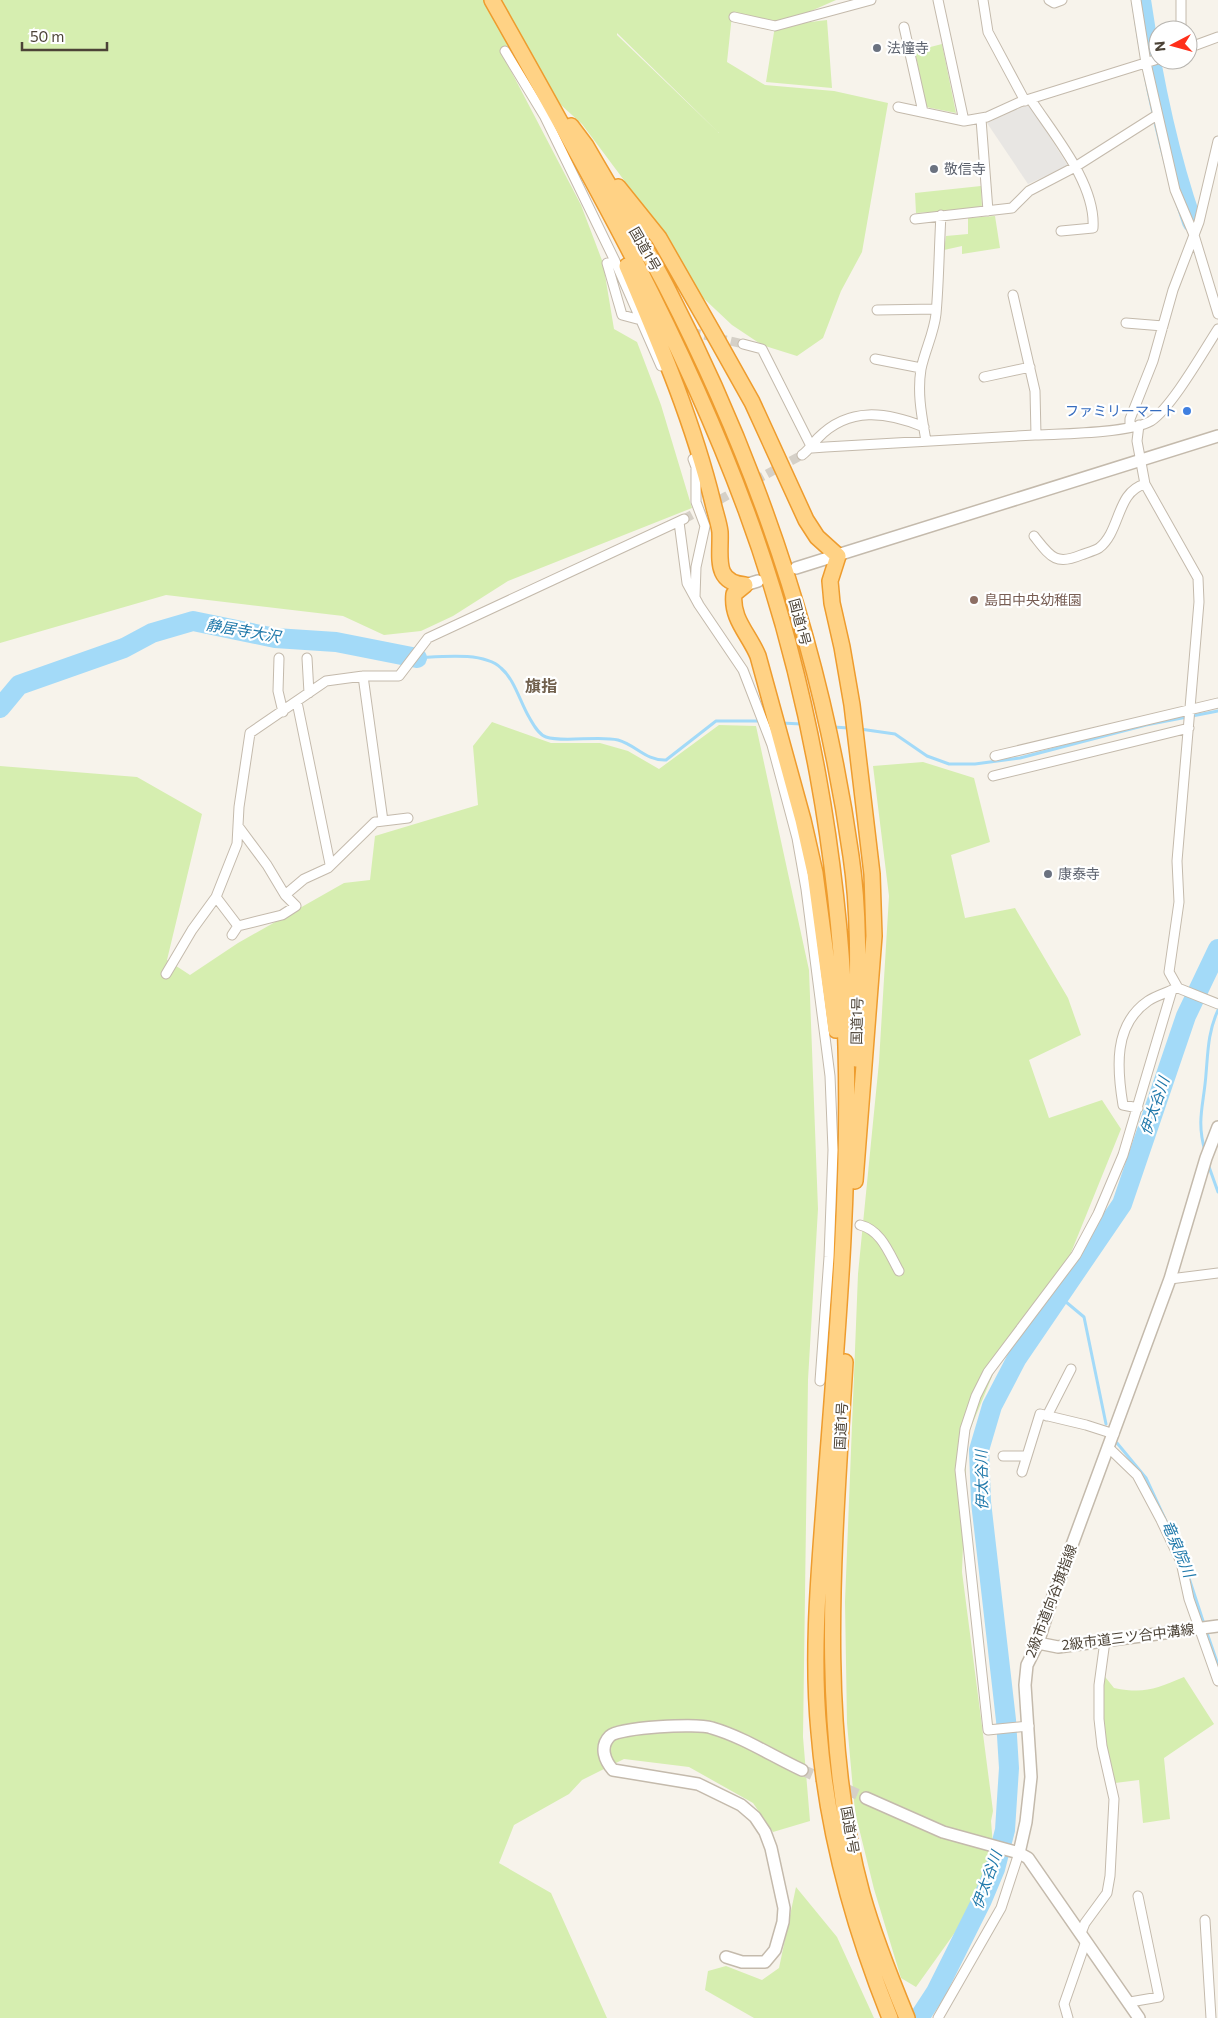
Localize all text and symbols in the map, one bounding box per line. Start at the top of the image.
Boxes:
scale bar [22,20,108,52]
north arrow [1148,20,1198,70]
text: 50 m [30,27,64,45]
place label: 法憧寺 [887,39,929,56]
text: N [1151,40,1169,53]
marker: 法憧寺 [871,42,883,54]
place label: 敬信寺 [944,160,986,177]
marker: 敬信寺 [928,163,940,175]
street label: 国道1号 [626,224,665,274]
place label: ファミリーマート [1065,402,1177,419]
marker: ファミリーマート [1181,405,1193,417]
place label: 島田中央幼稚園 [984,591,1082,608]
marker: 島田中央幼稚園 [968,594,980,606]
street label: 国道1号 [786,596,815,647]
water label: 静居寺大沢 [205,615,284,646]
district label: 旗指 [525,676,557,695]
place label: 康泰寺 [1058,865,1100,882]
marker: 康泰寺 [1042,868,1054,880]
street label: 国道1号 [848,997,865,1045]
water label: 伊太谷川 [1136,1072,1173,1137]
street label: 国道1号 [831,1402,850,1450]
water label: 伊太谷川 [971,1448,991,1510]
water label: 竜泉院川 [1159,1517,1200,1582]
street label: 2級市道向谷旗指線 [1021,1542,1080,1660]
street label: 2級市道三ツ合中溝線 [1061,1620,1195,1653]
street label: 国道1号 [838,1805,863,1855]
water label: 伊太谷川 [967,1847,1005,1911]

